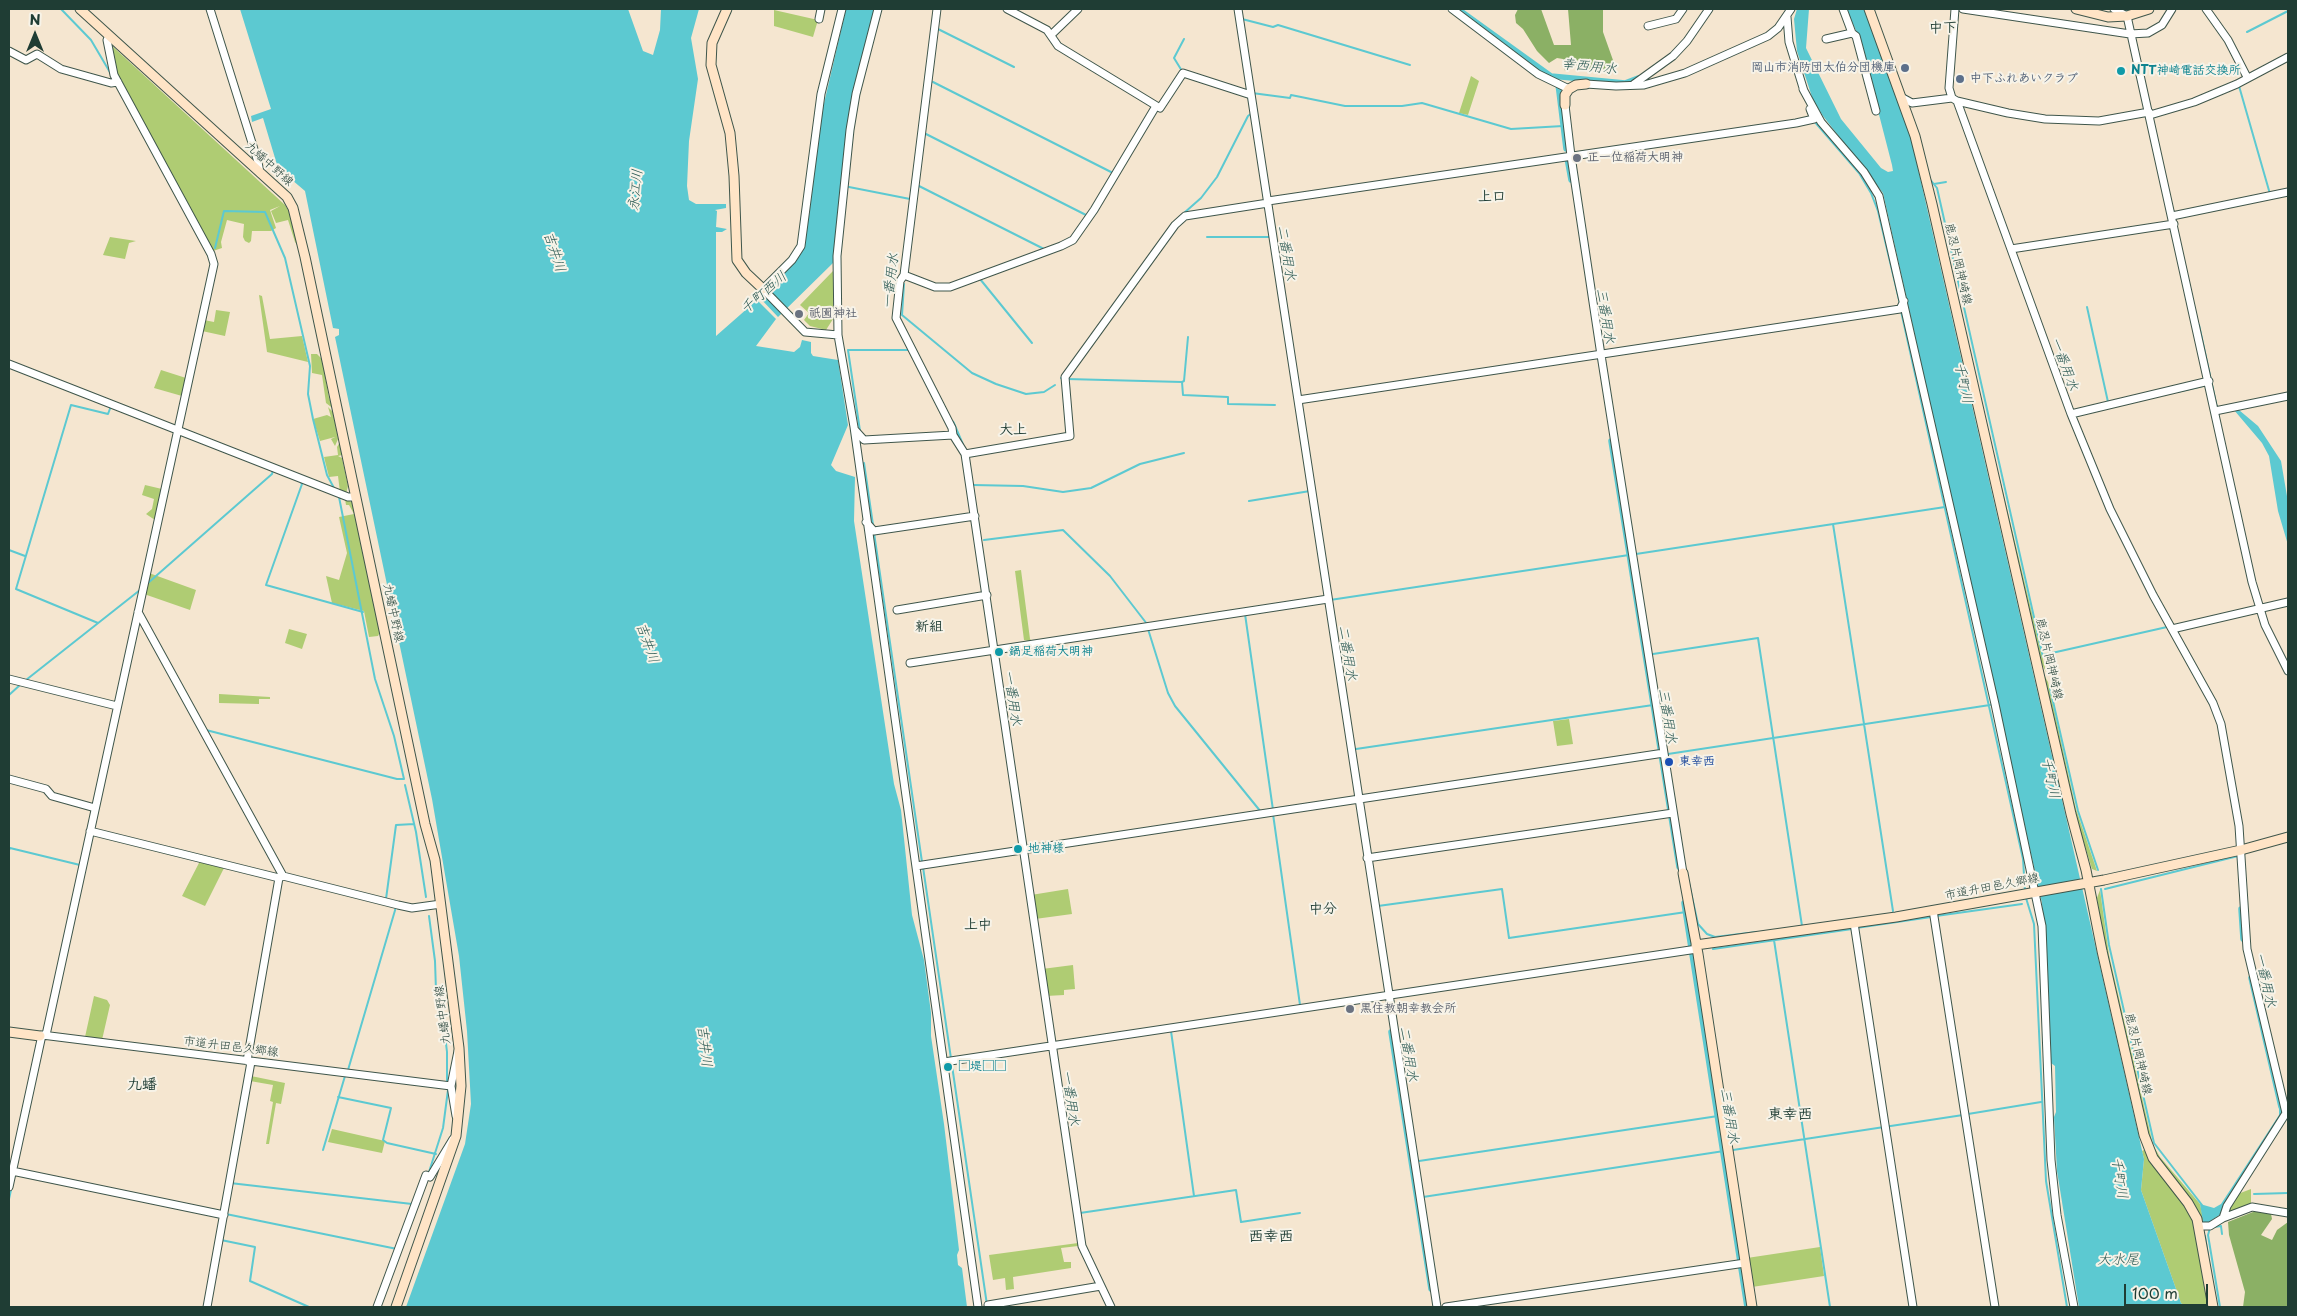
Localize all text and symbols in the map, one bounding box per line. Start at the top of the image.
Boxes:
text: N [29,9,41,30]
north arrow [10,10,60,60]
district label: 中下 [1929,20,1957,36]
water label: 幸西用水 [1560,56,1618,78]
place label: 岡山市消防団太伯分団機庫 [1751,61,1895,75]
marker: 岡山市消防団太伯分団機庫 [1899,62,1911,74]
place label: NTT神崎電話交換所 [2131,64,2241,78]
marker: NTT神崎電話交換所 [2115,65,2127,77]
place label: 中下ふれあいクラブ [1970,72,2078,86]
marker: 中下ふれあいクラブ [1954,73,1966,85]
street label: 九蟠中野線 [242,139,296,189]
place label: 正一位稲荷大明神 [1587,151,1683,165]
marker: 正一位稲荷大明神 [1571,152,1583,164]
water label: 永江川 [625,168,647,212]
district label: 上口 [1478,189,1506,205]
street label: 鹿忍片岡神崎線 [1942,221,1974,307]
water label: 二番用水 [1273,224,1299,282]
water label: 吉井川 [540,229,568,275]
water label: 一番用水 [879,252,903,310]
water label: 千町西川 [737,268,791,318]
water label: 三番用水 [1592,287,1618,345]
place label: 祇園神社 [809,307,857,321]
marker: 祇園神社 [793,308,805,320]
water label: 一番用水 [2047,335,2081,393]
water label: 千町川 [1950,361,1976,405]
district label: 大上 [999,422,1027,438]
street label: 九蟠中野線 [380,582,406,644]
street label: 鹿忍片岡神崎線 [2033,616,2065,702]
district label: 新組 [915,619,943,635]
water label: 吉井川 [632,620,662,666]
water label: 二番用水 [1334,624,1360,682]
place label: 鍋足稲荷大明神 [1009,645,1093,659]
marker: 鍋足稲荷大明神 [993,646,1005,658]
water label: 一番用水 [1000,669,1024,727]
water label: 三番用水 [1654,687,1680,745]
place label: 東幸西 [1679,755,1715,769]
marker: 東幸西 [1663,756,1675,768]
water label: 千町川 [2037,756,2063,800]
place label: 地神様 [1028,842,1064,856]
marker: 地神様 [1012,843,1024,855]
street label: 市道升田邑久郷線 [1944,871,2040,903]
district label: 中分 [1309,901,1337,917]
district label: 上中 [964,917,992,933]
water label: 一番用水 [2251,951,2279,1009]
street label: 九蟠中野線 [432,984,454,1046]
place label: 黒住教朝幸教会所 [1360,1002,1456,1016]
marker: 黒住教朝幸教会所 [1344,1003,1356,1015]
street label: 鹿忍片岡神崎線 [2122,1011,2154,1097]
water label: 吉井川 [693,1024,715,1068]
water label: 二番用水 [1395,1025,1421,1083]
street label: 市道升田邑久郷線 [182,1034,280,1060]
place label: □堤□□ [958,1060,1006,1074]
marker: □堤□□ [942,1061,954,1073]
water label: 一番用水 [1058,1069,1082,1127]
district label: 九蟠 [127,1076,157,1094]
water label: 三番用水 [1716,1087,1742,1145]
district label: 東幸西 [1768,1106,1812,1124]
water label: 千町川 [2107,1156,2131,1200]
district label: 西幸西 [1249,1228,1293,1246]
water label: 大水尾 [2097,1252,2139,1268]
scale bar [2127,1274,2211,1306]
text: 100 m [2132,1281,2178,1304]

